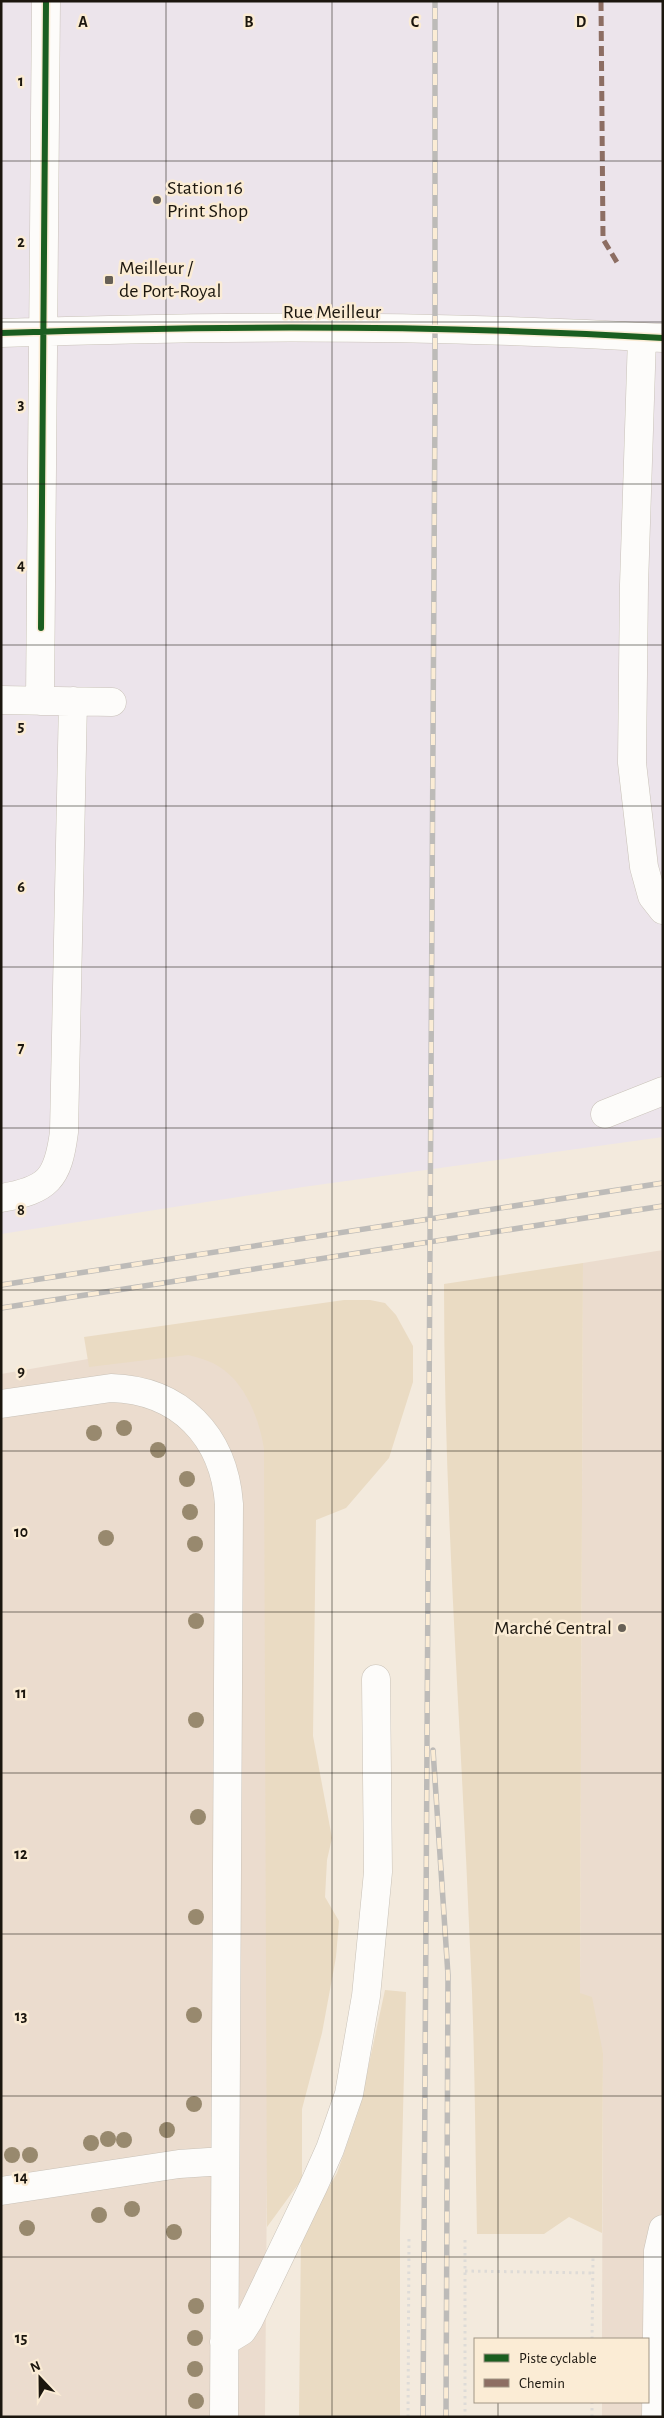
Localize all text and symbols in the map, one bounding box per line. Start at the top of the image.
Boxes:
text: A [78,14,88,30]
text: B [244,14,254,30]
text: C [411,14,420,30]
text: D [576,14,587,30]
text: 1 [18,73,24,89]
place label: Station 16 Print Shop [167,178,248,221]
marker: Station 16 Print Shop [151,194,163,206]
text: 2 [17,234,25,250]
place label: Meilleur / de Port-Royal [119,258,221,301]
marker: Meilleur / de Port-Royal [103,274,115,286]
street label: Rue Meilleur [283,302,382,322]
text: 3 [18,396,25,412]
text: 4 [17,557,25,573]
text: 5 [18,718,25,734]
text: 6 [17,879,25,895]
text: 7 [18,1040,25,1056]
text: 8 [17,1202,25,1218]
text: 9 [17,1363,25,1379]
text: 10 [14,1524,28,1540]
place label: Marché Central [494,1618,612,1638]
marker: Marché Central [616,1622,628,1634]
text: 11 [15,1685,27,1701]
text: 12 [14,1846,28,1862]
text: 13 [15,2008,27,2024]
text: 14 [14,2169,28,2185]
text: 15 [15,2330,27,2346]
legend [474,2338,649,2403]
text: Piste cyclable [519,2351,597,2366]
north arrow [15,2353,65,2403]
text: N [28,2359,43,2375]
text: Chemin [519,2376,565,2391]

